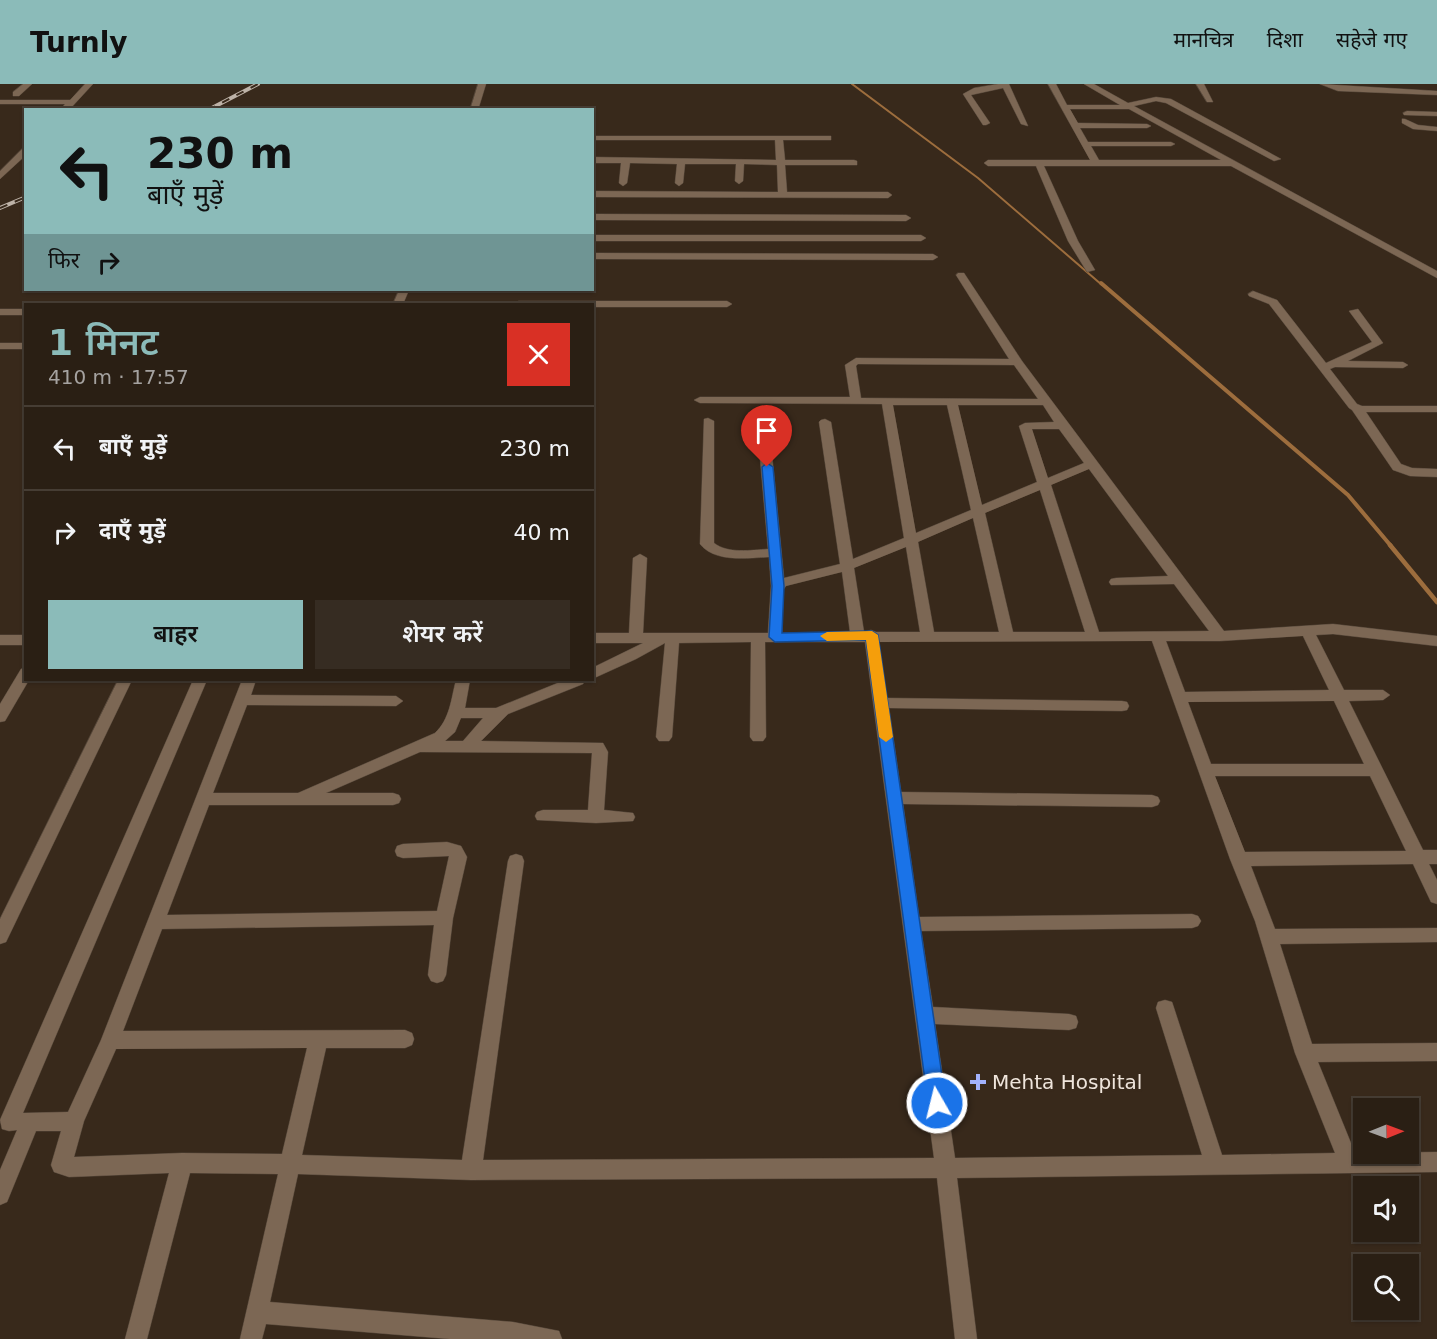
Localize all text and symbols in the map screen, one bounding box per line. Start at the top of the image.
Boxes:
text: Turnly [30,26,128,59]
text: मानचित्र [1174,28,1234,52]
text: दिशा [1267,28,1303,52]
text: सहेजे गए [1336,28,1407,52]
text: 230 m [147,129,293,178]
icon: left [48,132,126,210]
text: बाएँ मुड़ें [147,179,224,210]
icon: right [92,246,125,279]
text: फिर [48,248,80,273]
text: 1 मिनट [48,322,159,363]
button: close [507,323,570,386]
text: 410 m · 17:57 [48,365,189,389]
pin [741,405,792,467]
icon: arrive [750,414,783,447]
icon: left [48,432,81,465]
text: बाएँ मुड़ें [99,434,167,459]
text: 230 m [500,436,570,461]
icon: right [48,516,81,549]
text: दाएँ मुड़ें [99,518,166,543]
text: 40 m [514,520,570,545]
button: बाहर [48,600,303,669]
button: शेयर करें [315,600,570,669]
place label: Mehta Hospital [992,1070,1142,1094]
position arrow [905,1071,969,1135]
marker: Mehta Hospital [969,1073,987,1091]
north arrow [1353,1098,1419,1164]
map controls [1353,1098,1419,1320]
button: sound [1353,1176,1419,1242]
button: search [1353,1254,1419,1320]

